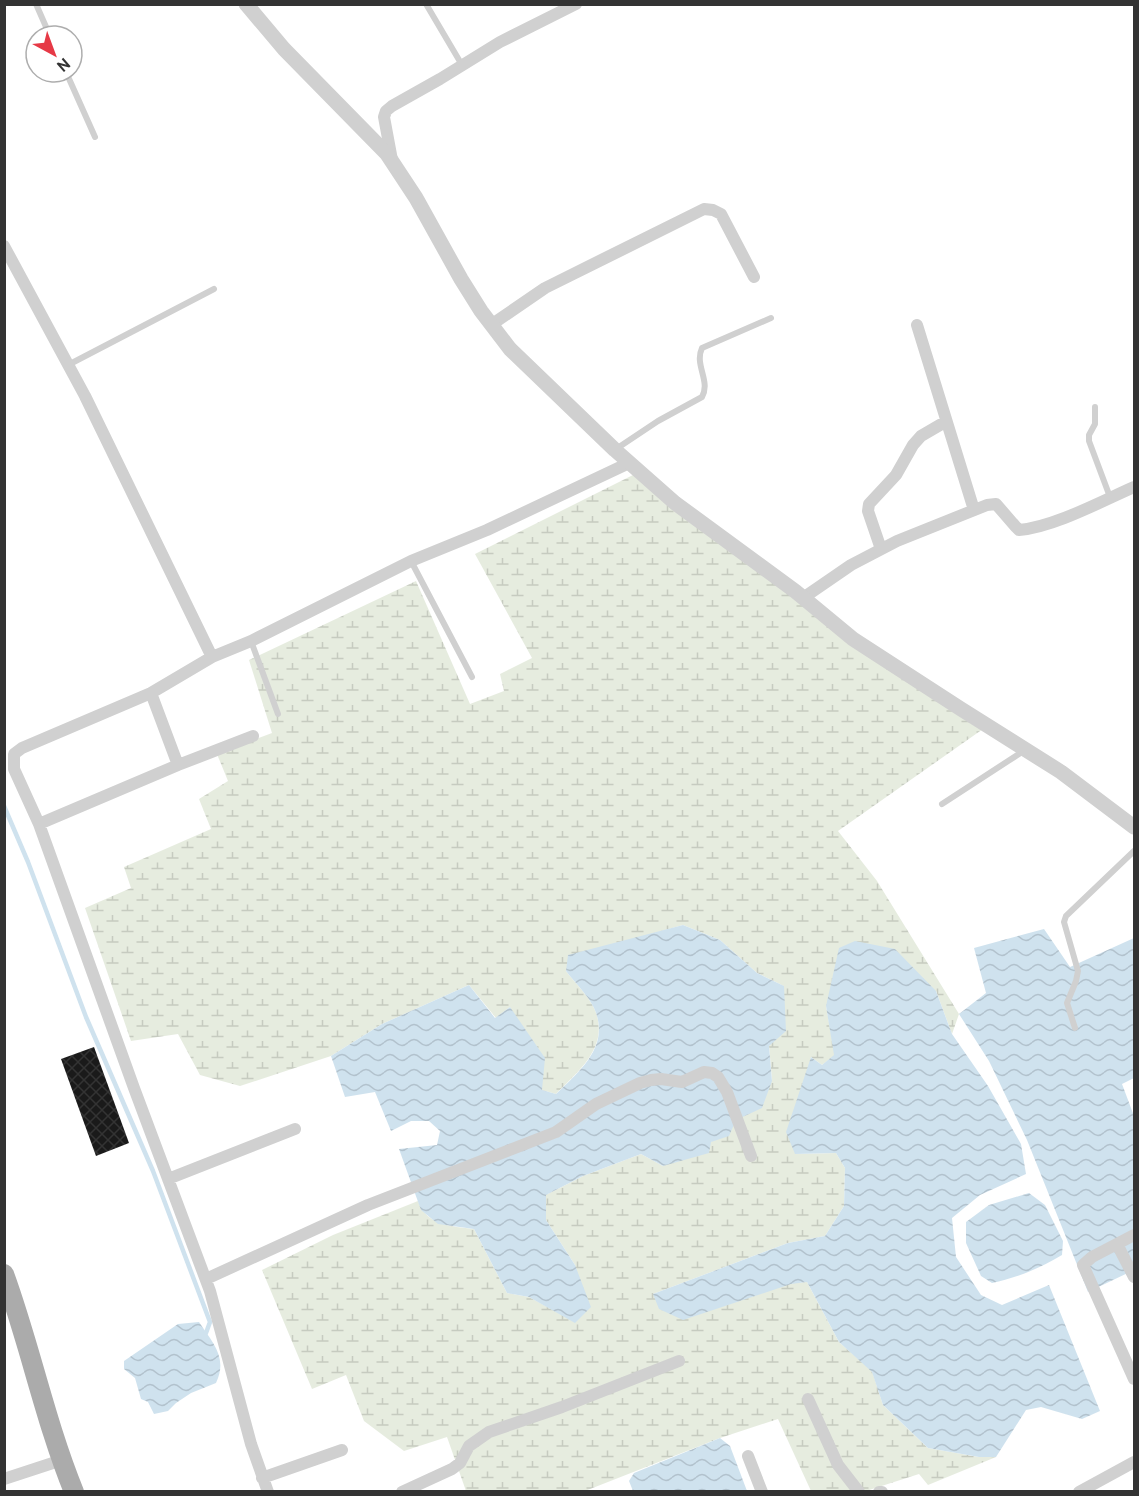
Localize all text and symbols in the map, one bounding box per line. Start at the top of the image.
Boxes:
north arrow [24,24,84,84]
text: N [52,52,73,75]

